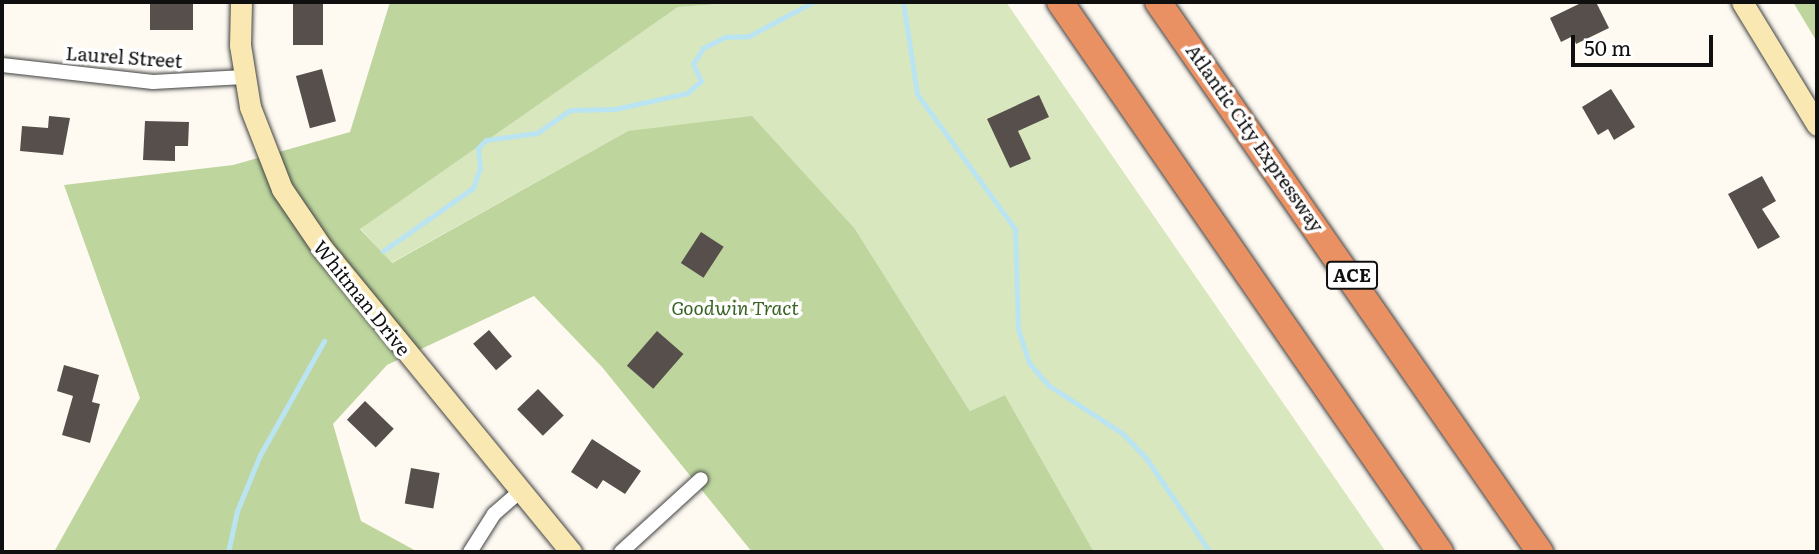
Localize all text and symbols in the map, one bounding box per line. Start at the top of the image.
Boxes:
scale bar [1574,21,1716,65]
text: 50 m [1584,31,1631,62]
street label: Atlantic City Expressway [1181,40,1329,236]
street label: Laurel Street [65,42,183,72]
street label: Whitman Drive [309,236,415,360]
road number: ACE [1326,260,1378,290]
park label: Goodwin Tract [671,297,799,319]

